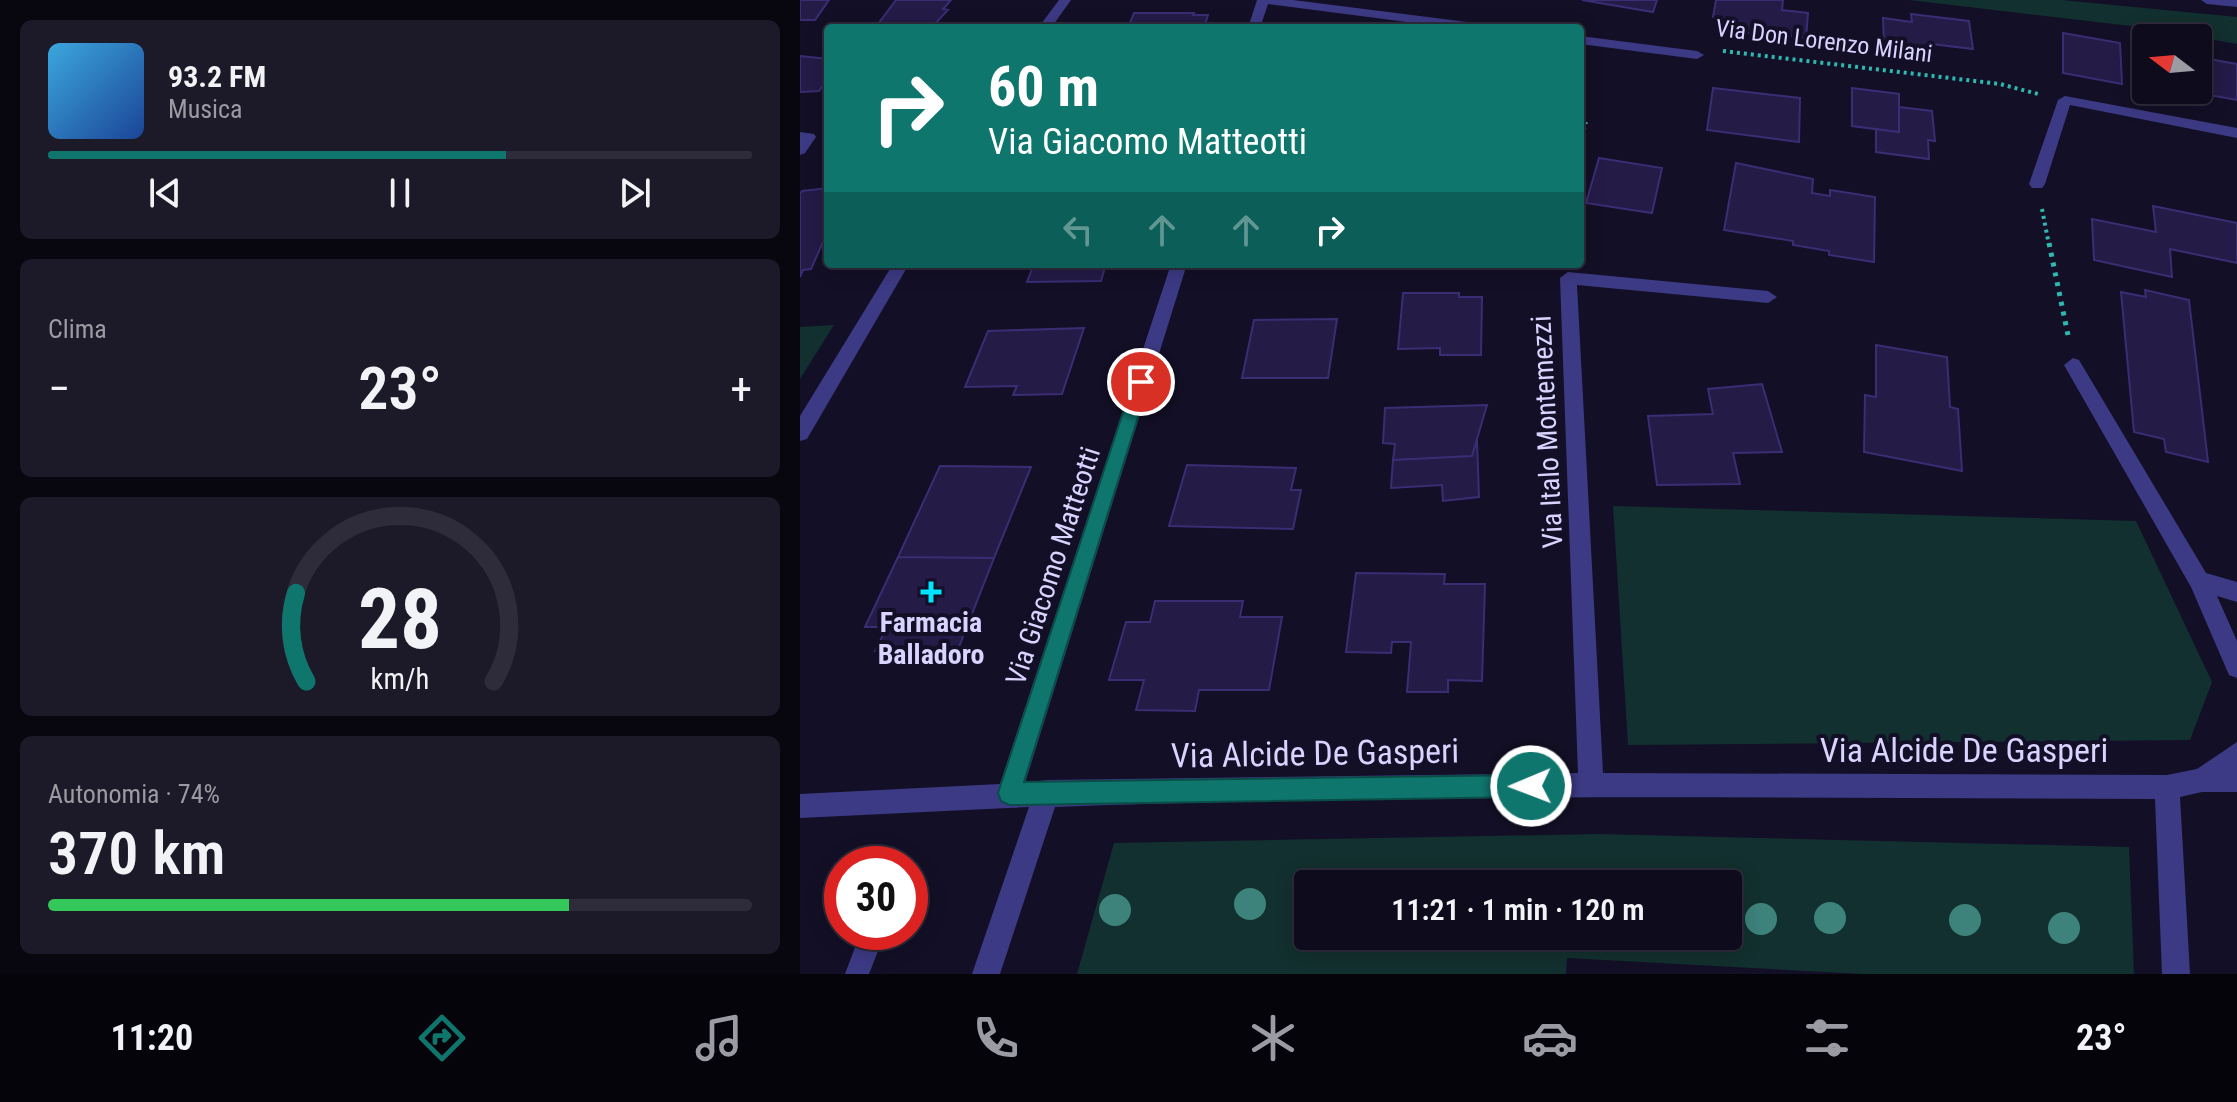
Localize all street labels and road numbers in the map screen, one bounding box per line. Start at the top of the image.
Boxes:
street label: Via Don Lorenzo Milani [1714,14,1934,68]
street label: Via Italo Montemezzi [1524,315,1570,549]
street label: Via Giacomo Matteotti [999,443,1107,689]
street label: Via Alcide De Gasperi [1170,730,1460,776]
street label: Via Alcide De Gasperi [1820,730,2108,770]

